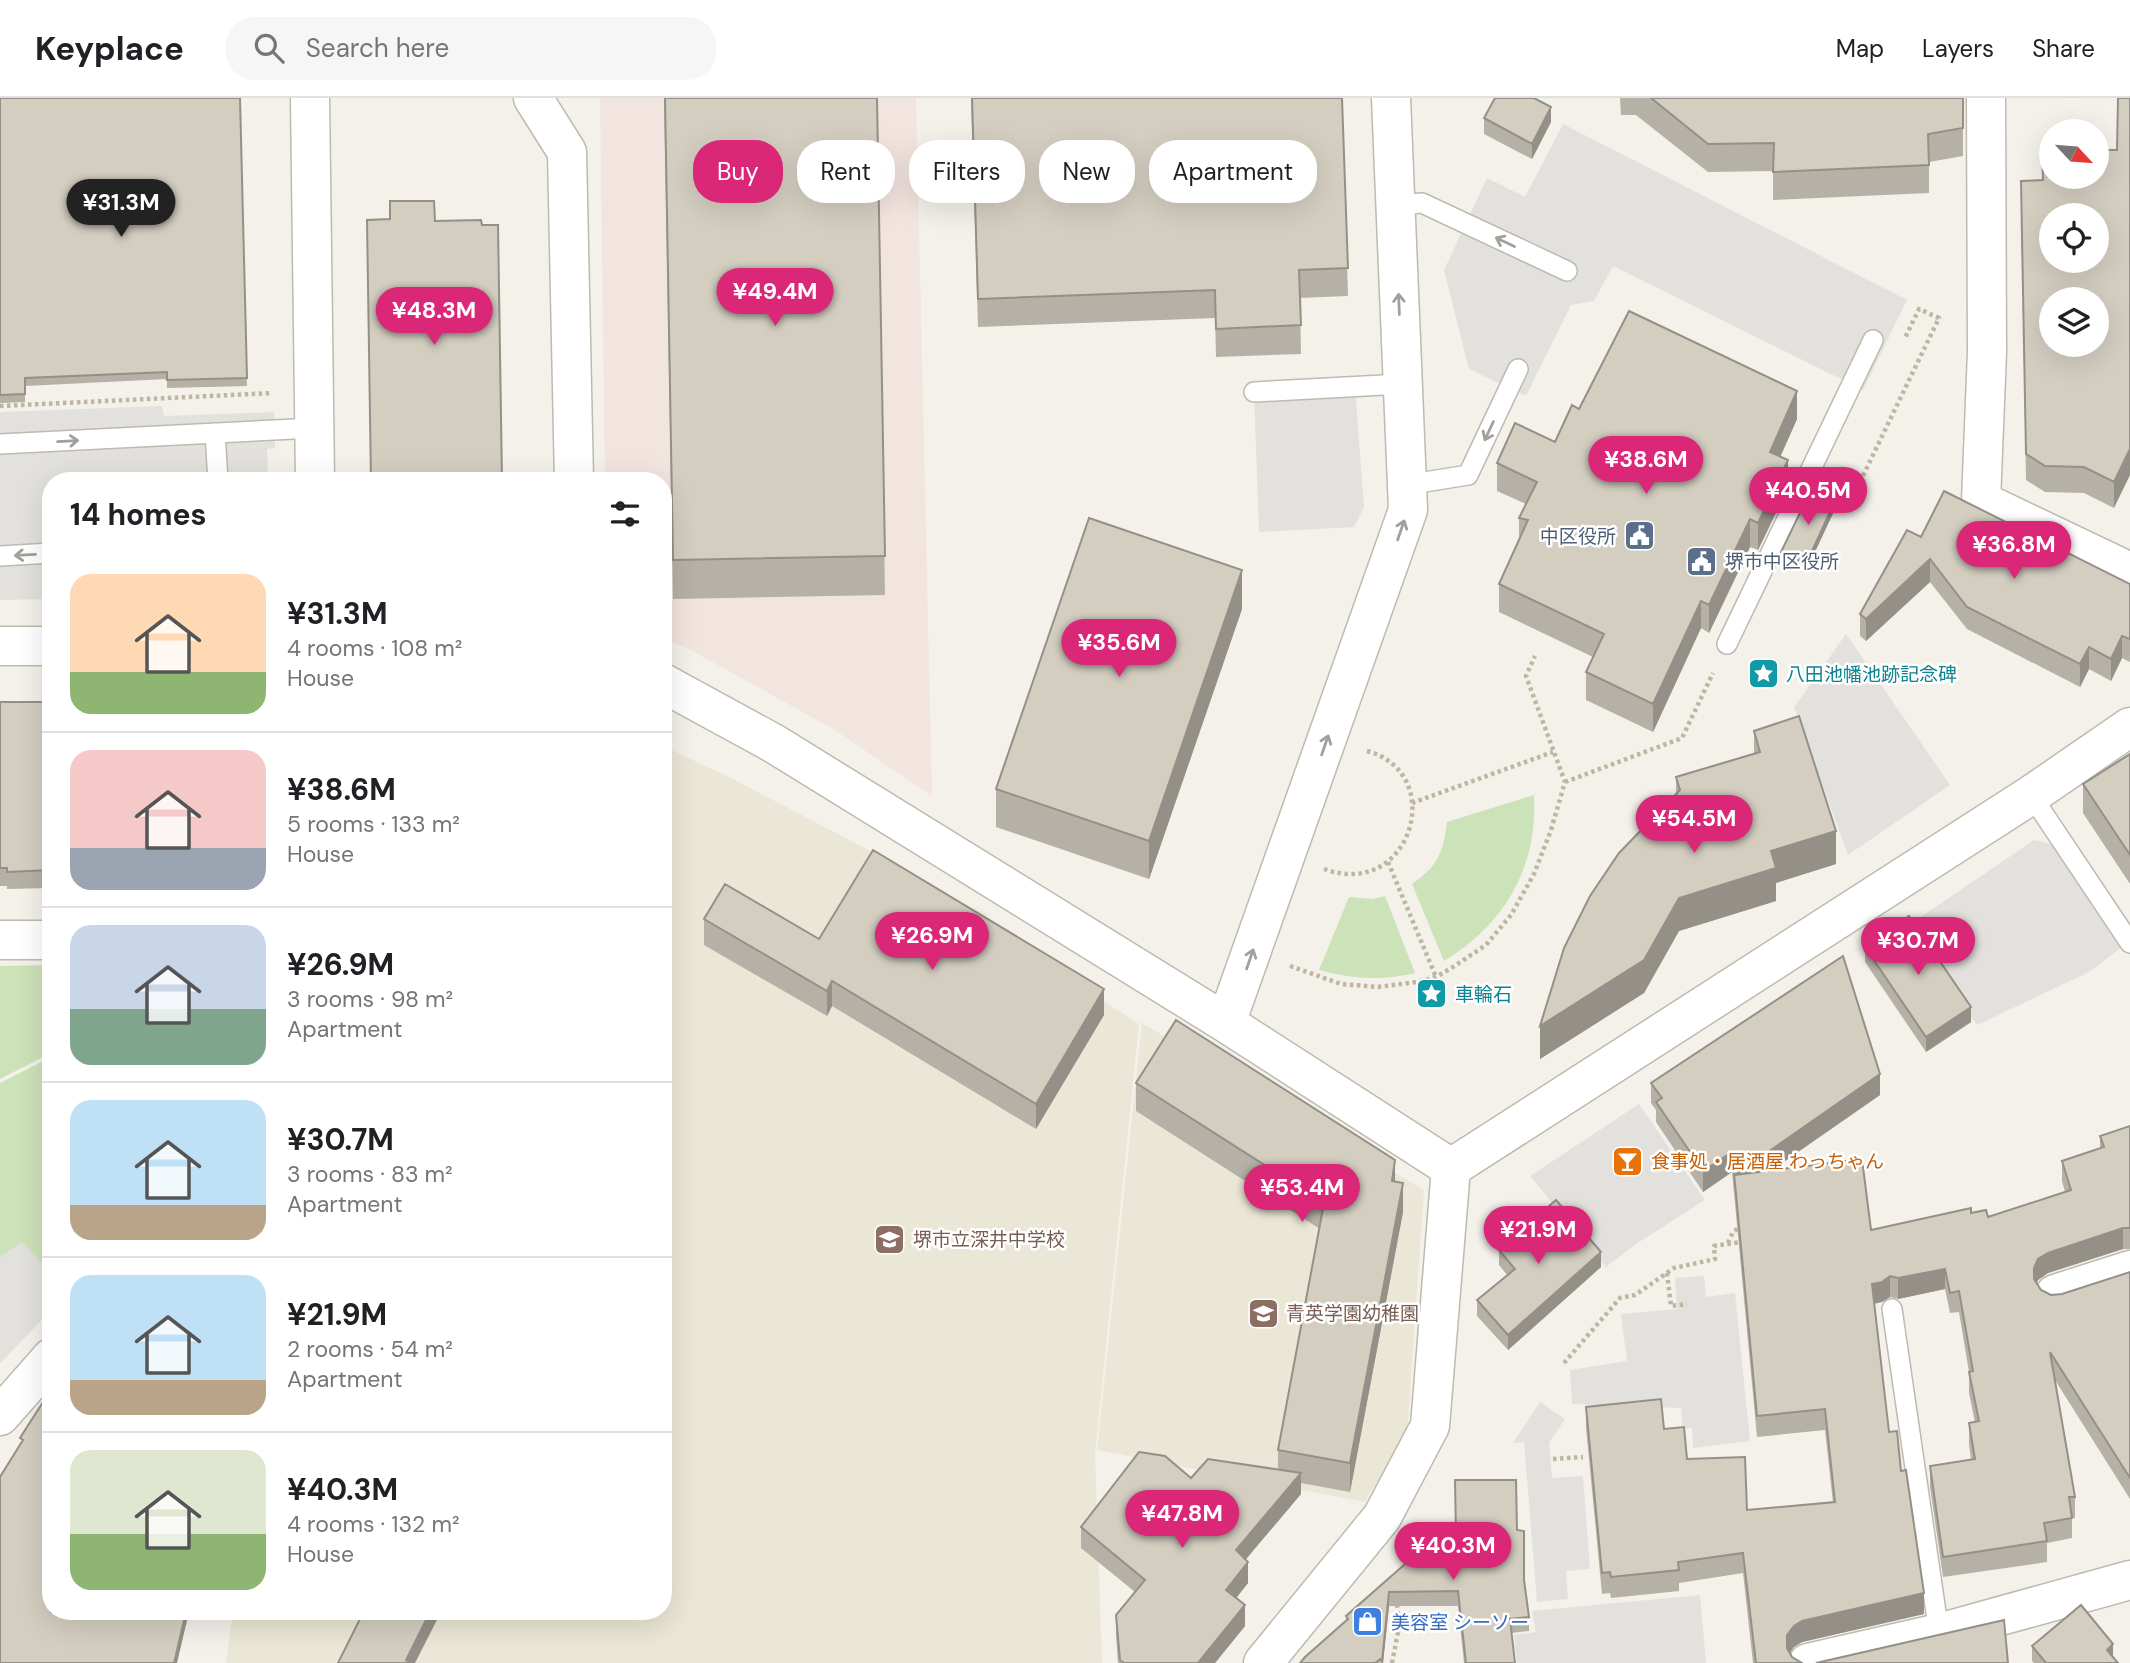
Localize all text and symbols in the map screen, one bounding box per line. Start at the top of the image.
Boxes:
search box [226,17,716,80]
text: Keyplace [35,27,184,70]
icon: search [250,29,288,67]
text: Search here [306,31,449,65]
text: Map [1836,33,1884,64]
text: Layers [1922,33,1994,64]
text: Share [2032,33,2095,64]
north arrow [2039,119,2109,189]
map controls [2039,119,2109,357]
chip: Buy [693,140,783,203]
chip: Rent [797,140,895,203]
chip: Filters [909,140,1025,203]
chip: New [1039,140,1135,203]
chip: Apartment [1149,140,1317,203]
pin: ¥31.3M [64,180,178,239]
text: ¥31.3M [82,187,160,217]
button: locate [2039,203,2109,273]
one-way arrow [1495,235,1516,249]
pin: ¥49.4M [718,268,832,328]
text: ¥49.4M [733,276,817,306]
button: layers [2039,287,2109,357]
pin: ¥48.3M [377,288,491,347]
one-way arrow [1393,293,1406,316]
text: ¥48.3M [392,295,476,325]
one-way arrow [1481,420,1495,441]
one-way arrow [56,434,79,447]
pin: ¥38.6M [1589,436,1703,496]
text: ¥38.6M [1604,444,1688,474]
pin: ¥40.5M [1751,468,1865,527]
text: ¥40.5M [1765,475,1851,505]
text: 14 homes [70,495,207,534]
icon: filters [606,495,644,533]
one-way arrow [1395,519,1408,541]
public building icon: 中区役所 [1622,519,1656,553]
pin: ¥36.8M [1957,522,2071,581]
place label: 中区役所 [1540,524,1616,549]
text: ¥36.8M [1972,529,2056,559]
public building icon: 堺市中区役所 [1685,544,1719,578]
one-way arrow [14,548,37,561]
place label: 堺市中区役所 [1725,549,1839,574]
text: ¥31.3M [287,594,388,633]
icon: home [126,602,210,686]
pin: ¥35.6M [1062,620,1176,679]
text: ¥35.6M [1077,627,1161,657]
text: 4 rooms · 108 m² [287,633,462,663]
place icon: 八田池幡池跡記念碑 [1746,657,1780,691]
place label: 八田池幡池跡記念碑 [1786,662,1957,687]
text: House [287,663,354,693]
one-way arrow [1320,734,1332,756]
text: ¥38.6M [287,770,396,809]
icon: home [126,778,210,862]
pin: ¥54.5M [1637,796,1751,855]
text: ¥54.5M [1652,803,1736,833]
text: 5 rooms · 133 m² [287,809,460,839]
text: House [287,839,354,869]
pin: ¥26.9M [875,912,989,972]
pin: ¥30.7M [1861,918,1975,977]
text: ¥26.9M [891,920,973,950]
text: ¥30.7M [1877,925,1959,955]
text: ¥26.9M [287,945,394,984]
one-way arrow [1245,949,1257,971]
icon: home [126,953,210,1037]
place icon: 車輪石 [1415,977,1449,1011]
place label: 車輪石 [1455,982,1512,1007]
text: 3 rooms · 98 m² [287,984,453,1014]
text: Apartment [287,1014,402,1044]
text: ¥30.7M [287,1120,394,1159]
icon: home [126,1128,210,1212]
bar icon: 食事処・居酒屋 わっちゃん [1611,1144,1645,1178]
place label: 食事処・居酒屋 わっちゃん [1651,1149,1884,1174]
text: 3 rooms · 83 m² [287,1159,453,1189]
pin: ¥53.4M [1245,1164,1359,1224]
text: ¥53.4M [1260,1172,1344,1202]
text: Apartment [287,1189,402,1219]
pin: ¥21.9M [1481,1206,1595,1266]
text: ¥21.9M [1500,1214,1576,1244]
school or university icon: 堺市立深井中学校 [873,1222,907,1256]
place label: 堺市立深井中学校 [913,1227,1065,1252]
text: ¥21.9M [287,1295,387,1334]
school or university icon: 青英学園幼稚園 [1246,1296,1280,1330]
place label: 青英学園幼稚園 [1286,1301,1419,1326]
icon: home [126,1303,210,1387]
text: 2 rooms · 54 m² [287,1334,453,1364]
text: Apartment [287,1364,402,1394]
text: ¥40.3M [287,1470,398,1509]
icon: home [126,1478,210,1562]
pin: ¥47.8M [1125,1490,1239,1550]
text: ¥47.8M [1141,1498,1223,1528]
text: 4 rooms · 132 m² [287,1509,459,1539]
pin: ¥40.3M [1396,1522,1510,1582]
text: ¥40.3M [1410,1530,1496,1560]
text: House [287,1539,354,1569]
shop icon: 美容室 シーソー [1351,1605,1385,1639]
place label: 美容室 シーソー [1391,1610,1529,1635]

